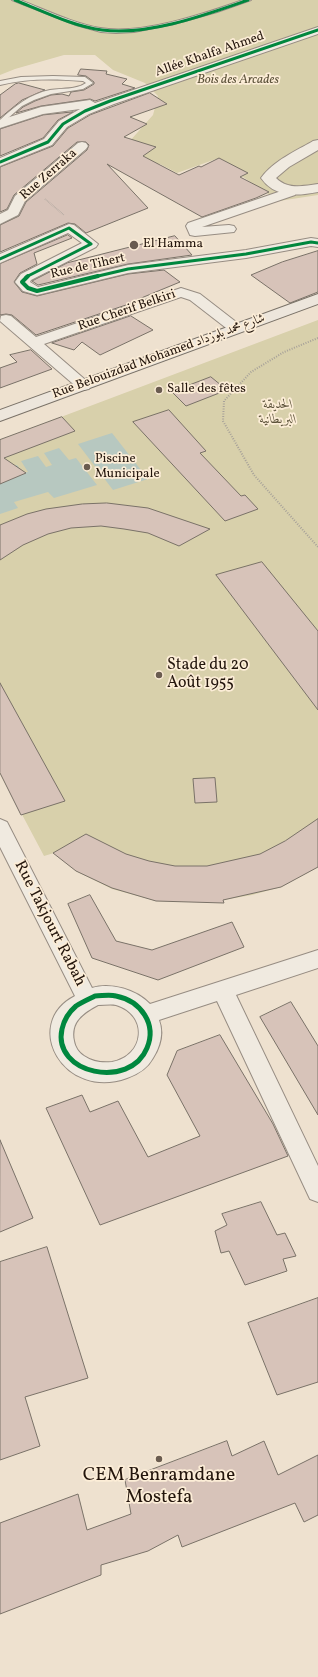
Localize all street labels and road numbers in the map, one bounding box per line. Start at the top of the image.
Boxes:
street label: Allée Khalfa Ahmed [153,29,267,81]
street label: Rue Zerraka [17,146,81,204]
street label: Rue de Tihert [49,251,127,283]
street label: Rue Cherif Belkiri [76,287,178,335]
street label: Rue Belouizdad Mohamed شارع محمد بلوزداد [51,311,267,403]
street label: Rue Takjourt Rabah [9,858,89,990]

